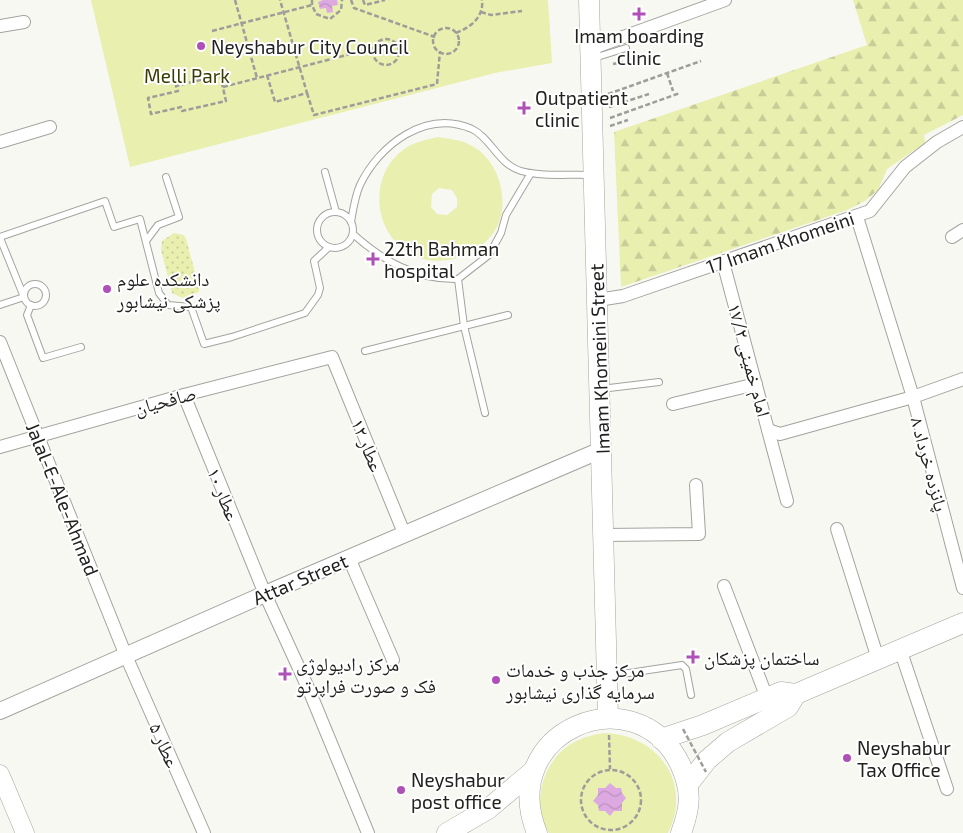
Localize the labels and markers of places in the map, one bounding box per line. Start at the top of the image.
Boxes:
marker: Imam boarding clinic [632,7,646,21]
place label: Imam boarding clinic [574,24,704,69]
place label: Neyshabur City Council [211,35,409,58]
marker: Neyshabur City Council [195,40,207,52]
place label: Outpatient clinic [535,86,628,131]
marker: Outpatient clinic [517,101,531,115]
place label: 22th Bahman hospital [384,237,499,282]
marker: 22th Bahman hospital [366,252,380,266]
place label: دانشکده علوم پزشکی نیشابور [116,267,221,313]
marker: دانشکده علوم پزشکی نیشابور [101,283,113,295]
place label: ساختمان پزشکان [704,646,820,670]
marker: ساختمان پزشکان [686,650,700,664]
place label: مرکز رادیولوژی فک و صورت فراپرتو [296,652,436,698]
place label: مرکز جذب و خدمات سرمایه گذاری نیشابور [505,658,655,704]
marker: مرکز رادیولوژی فک و صورت فراپرتو [278,667,292,681]
marker: مرکز جذب و خدمات سرمایه گذاری نیشابور [490,674,502,686]
place label: Neyshabur Tax Office [857,736,951,781]
marker: Neyshabur Tax Office [841,752,853,764]
place label: Neyshabur post office [411,768,505,813]
marker: Neyshabur post office [395,784,407,796]

